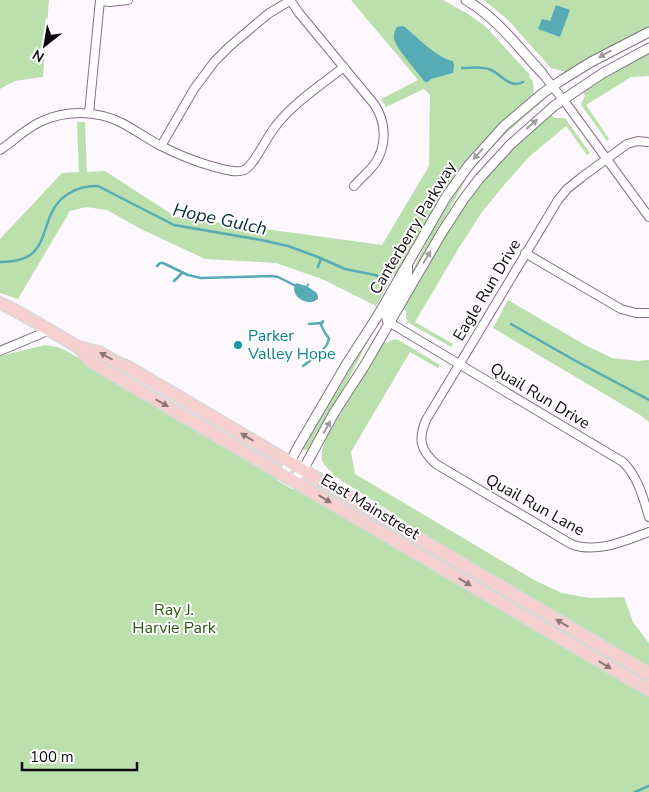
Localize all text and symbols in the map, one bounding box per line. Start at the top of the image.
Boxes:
north arrow [20,20,70,70]
text: N [29,45,48,67]
one-way arrow [599,50,612,59]
one-way arrow [526,118,538,130]
one-way arrow [472,147,484,159]
street label: Canterberry Parkway [365,157,462,299]
water label: Hope Gulch [171,197,269,241]
street label: Eagle Run Drive [448,235,526,345]
one-way arrow [423,251,432,264]
place label: Parker Valley Hope [247,325,336,365]
marker: Parker Valley Hope [232,339,244,351]
one-way arrow [99,352,113,361]
street label: Quail Run Drive [486,357,594,435]
one-way arrow [155,399,168,408]
one-way arrow [323,420,331,435]
one-way arrow [240,432,254,441]
street label: East Mainstreet [317,469,424,545]
street label: Quail Run Lane [482,469,588,541]
one-way arrow [319,495,332,504]
one-way arrow [458,578,473,586]
park label: Ray J. Harvie Park [132,599,217,639]
one-way arrow [555,618,568,627]
one-way arrow [599,660,612,669]
scale bar [22,740,138,772]
text: 100 m [30,747,74,767]

